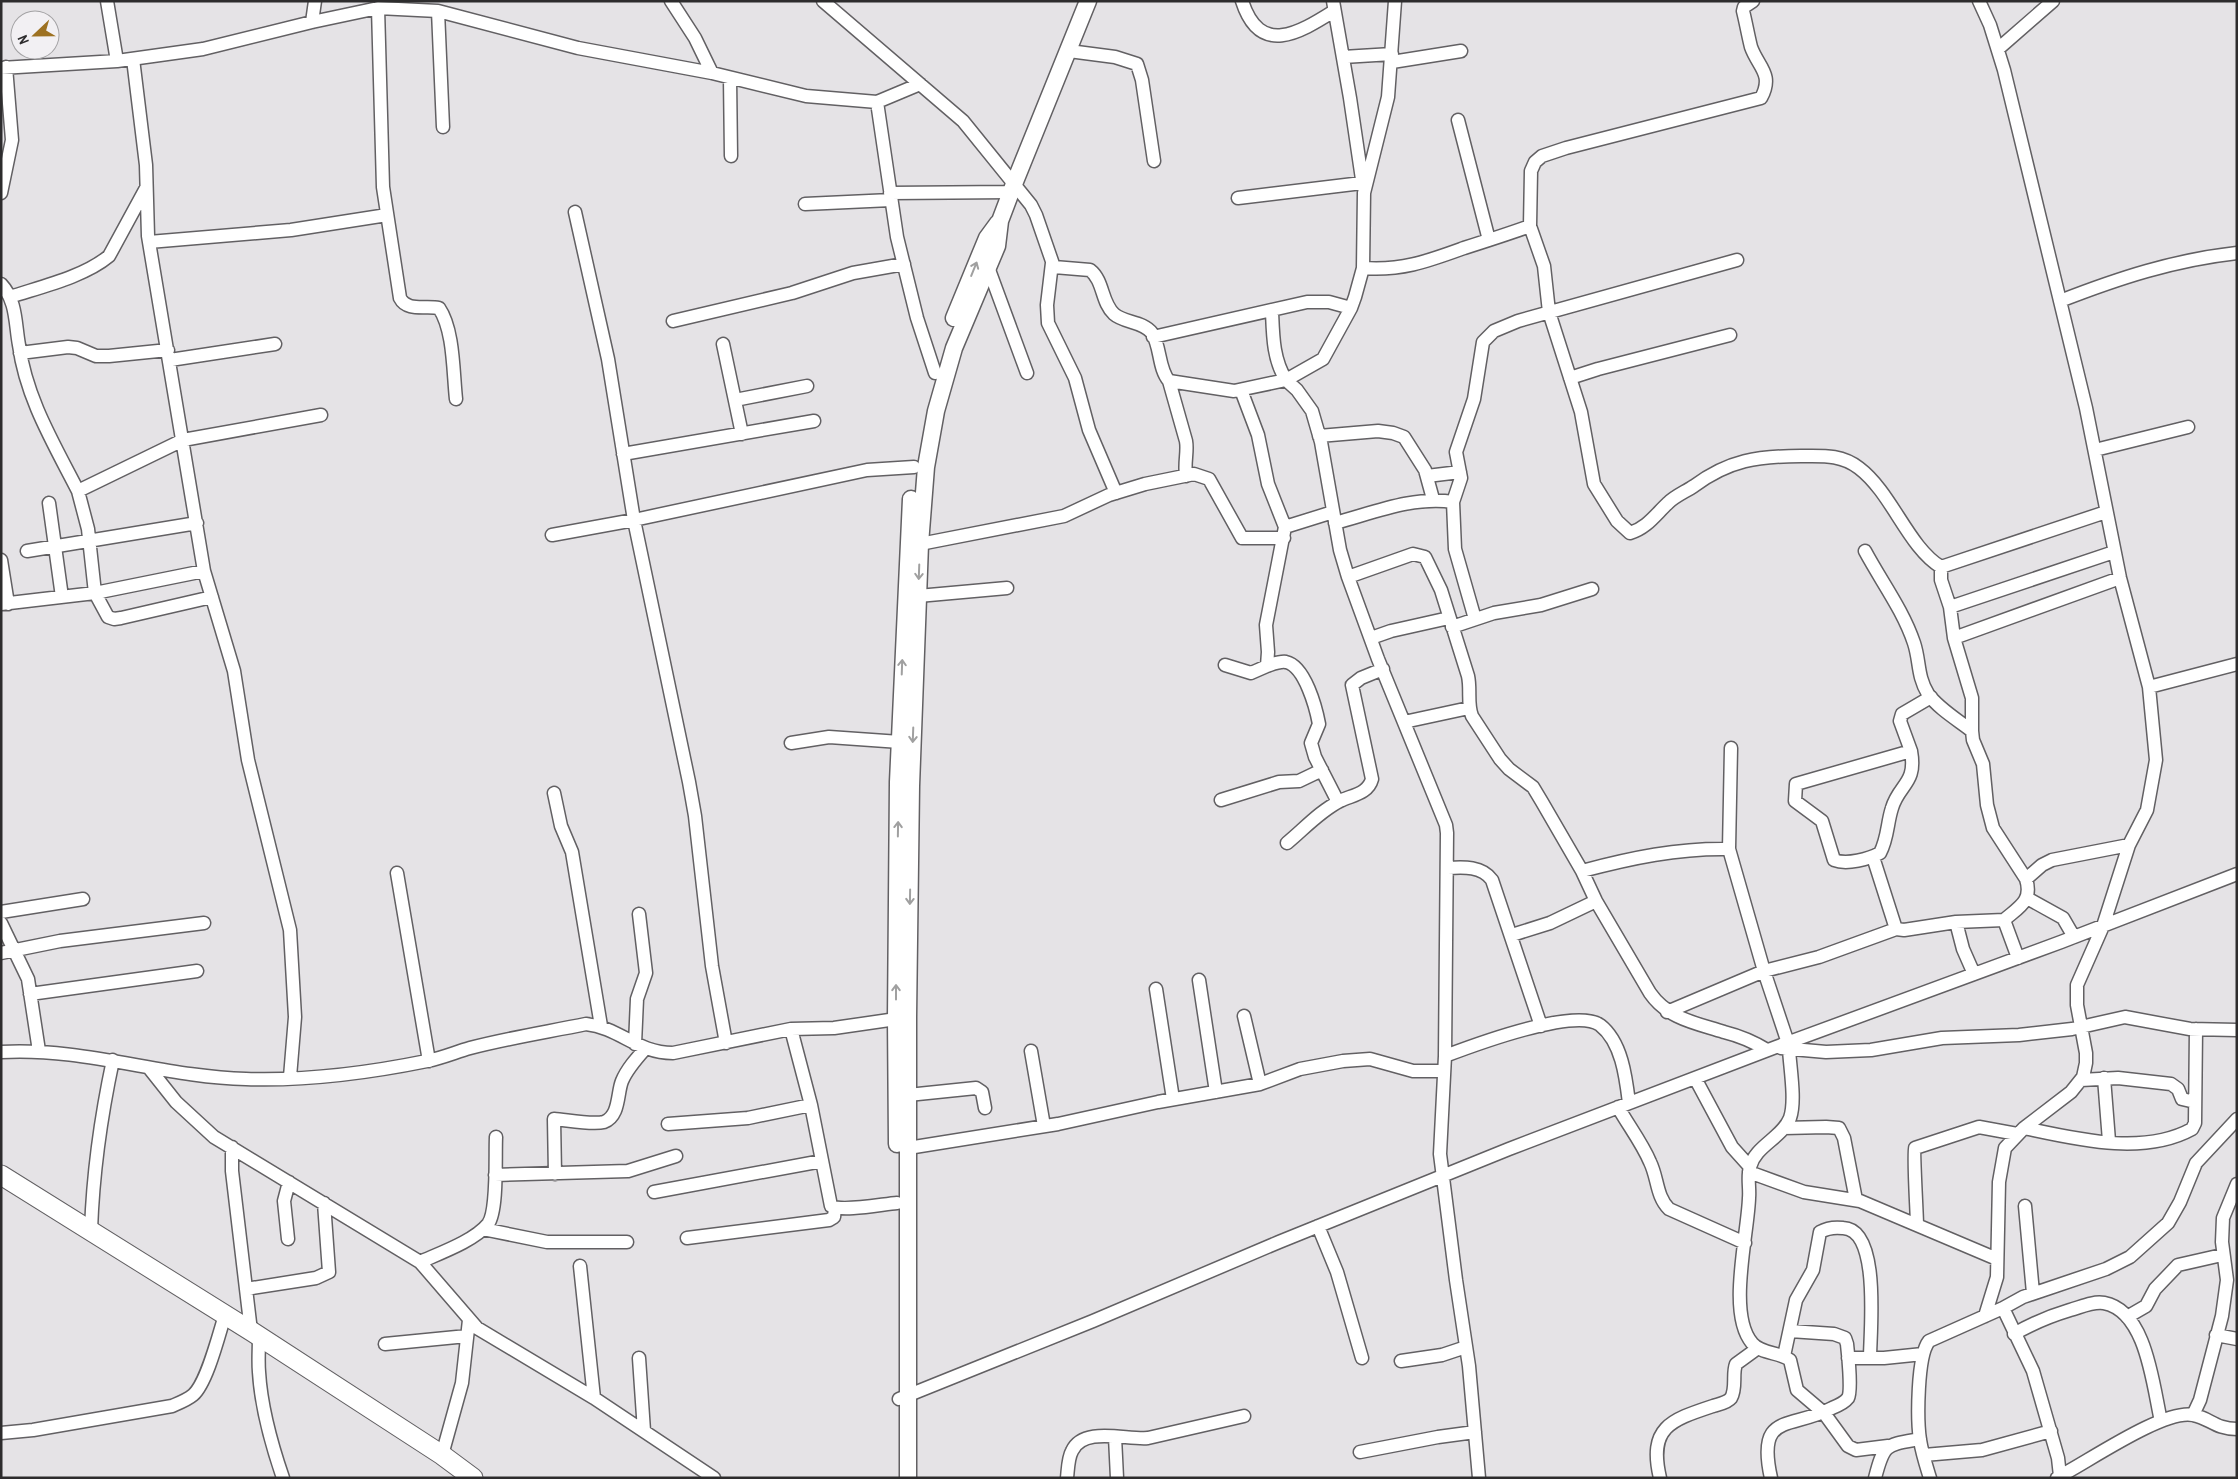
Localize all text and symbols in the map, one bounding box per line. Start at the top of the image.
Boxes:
north arrow [10,10,60,60]
text: N [13,33,33,47]
one-way arrow [969,262,979,277]
one-way arrow [914,564,924,580]
one-way arrow [898,659,907,675]
one-way arrow [908,726,918,743]
one-way arrow [893,821,903,838]
one-way arrow [905,889,914,905]
one-way arrow [891,984,901,1000]

